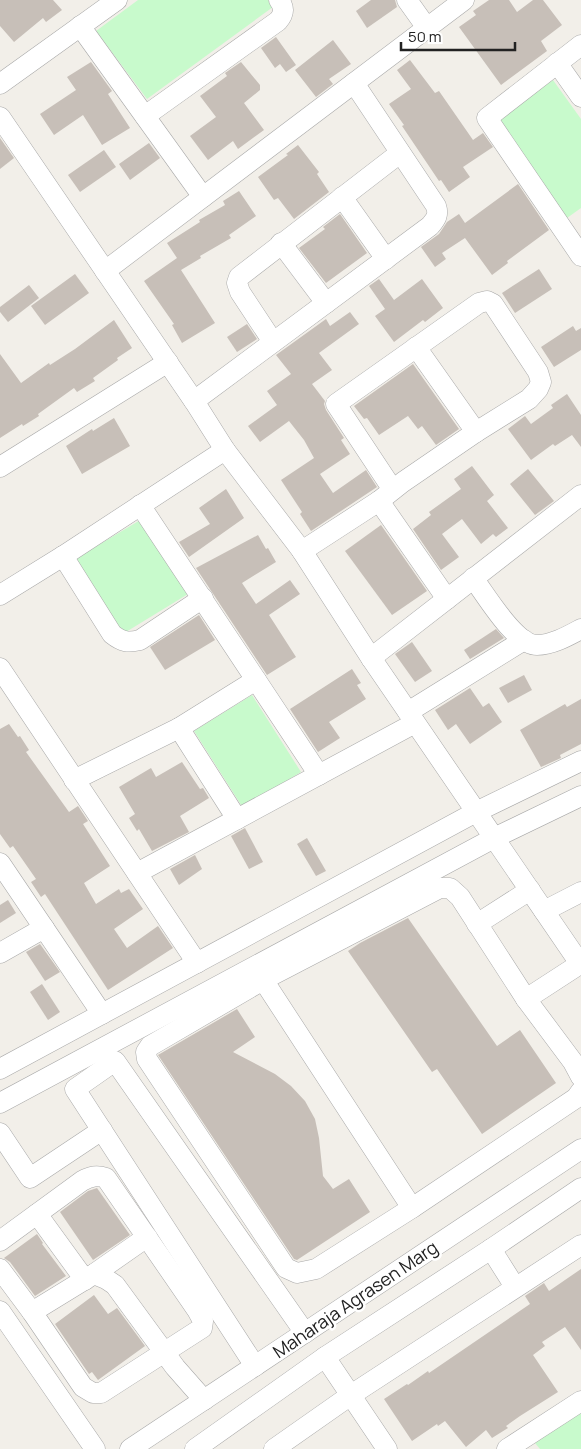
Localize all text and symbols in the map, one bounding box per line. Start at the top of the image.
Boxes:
scale bar [401,20,515,52]
text: 50 m [408,26,442,47]
street label: Maharaja Agrasen Marg [268,1235,442,1363]

